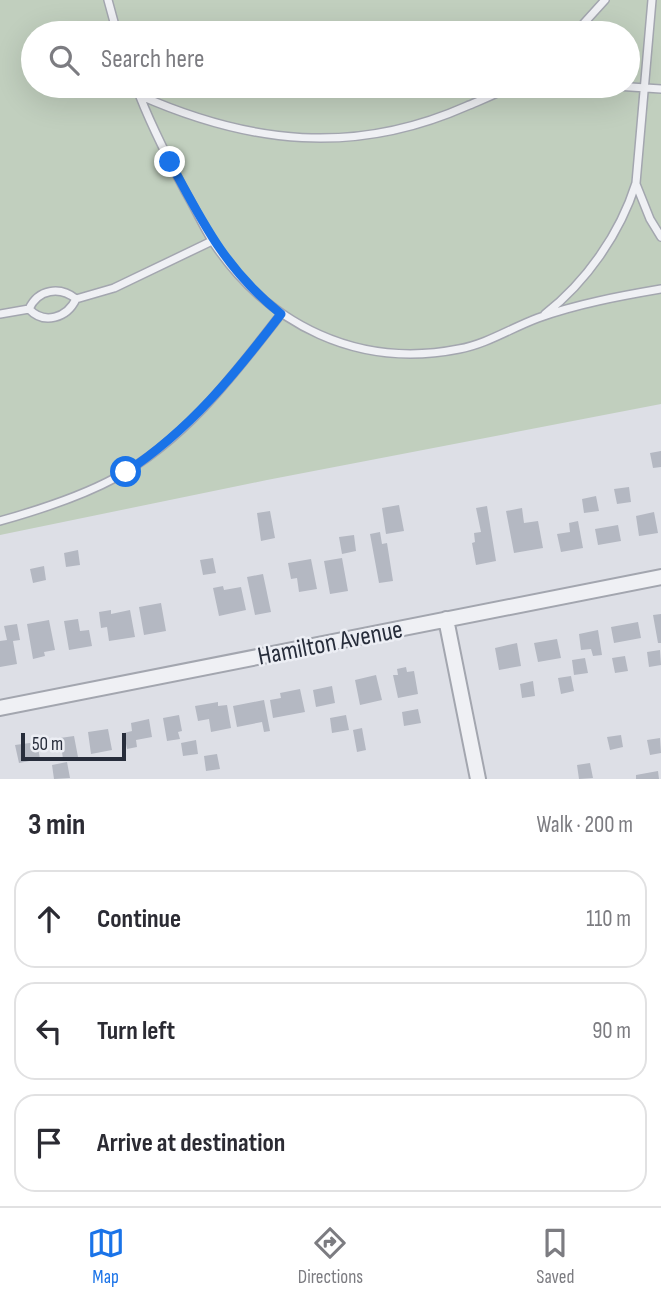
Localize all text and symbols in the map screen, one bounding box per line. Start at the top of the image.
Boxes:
search box [21,21,640,98]
icon: search [45,41,83,79]
text: Search here [101,44,204,75]
route end [154,146,185,177]
route start [110,456,141,487]
street label: Hamilton Avenue [255,614,405,673]
scale bar [21,730,126,762]
text: 50 m [32,733,63,756]
text: 3 min [28,807,85,843]
text: Walk · 200 m [536,811,633,839]
icon: ahead [30,900,68,938]
text: Continue [97,904,181,935]
text: 110 m [586,905,631,933]
icon: left [30,1012,68,1050]
text: Turn left [97,1016,175,1047]
text: 90 m [592,1017,631,1045]
icon: arrive [30,1124,68,1162]
text: Arrive at destination [97,1128,285,1159]
tab: Map [87,1224,125,1289]
tab: Directions [298,1224,363,1289]
tab: Saved [536,1224,574,1289]

